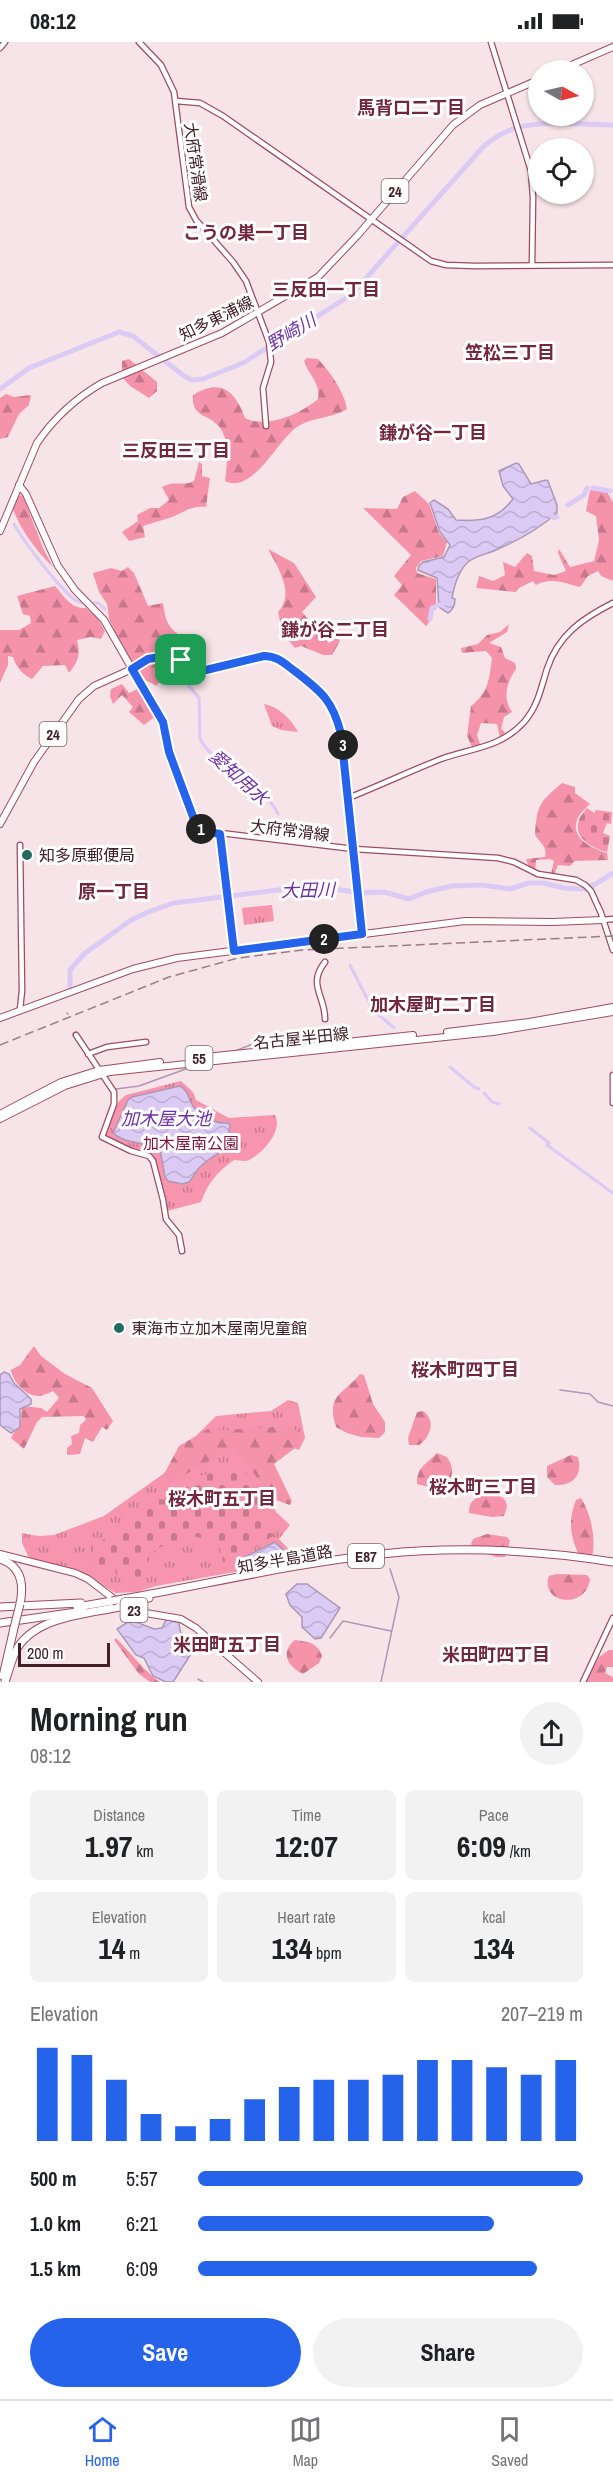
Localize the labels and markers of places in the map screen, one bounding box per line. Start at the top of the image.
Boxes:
pin [155,634,206,685]
pin: 3 [328,730,358,760]
pin: 1 [186,814,216,844]
place label: 知多原郵便局 [39,844,135,866]
marker: 知多原郵便局 [20,848,34,862]
pin: 2 [309,924,339,954]
place label: 東海市立加木屋南児童館 [131,1317,307,1339]
marker: 東海市立加木屋南児童館 [112,1321,126,1335]

